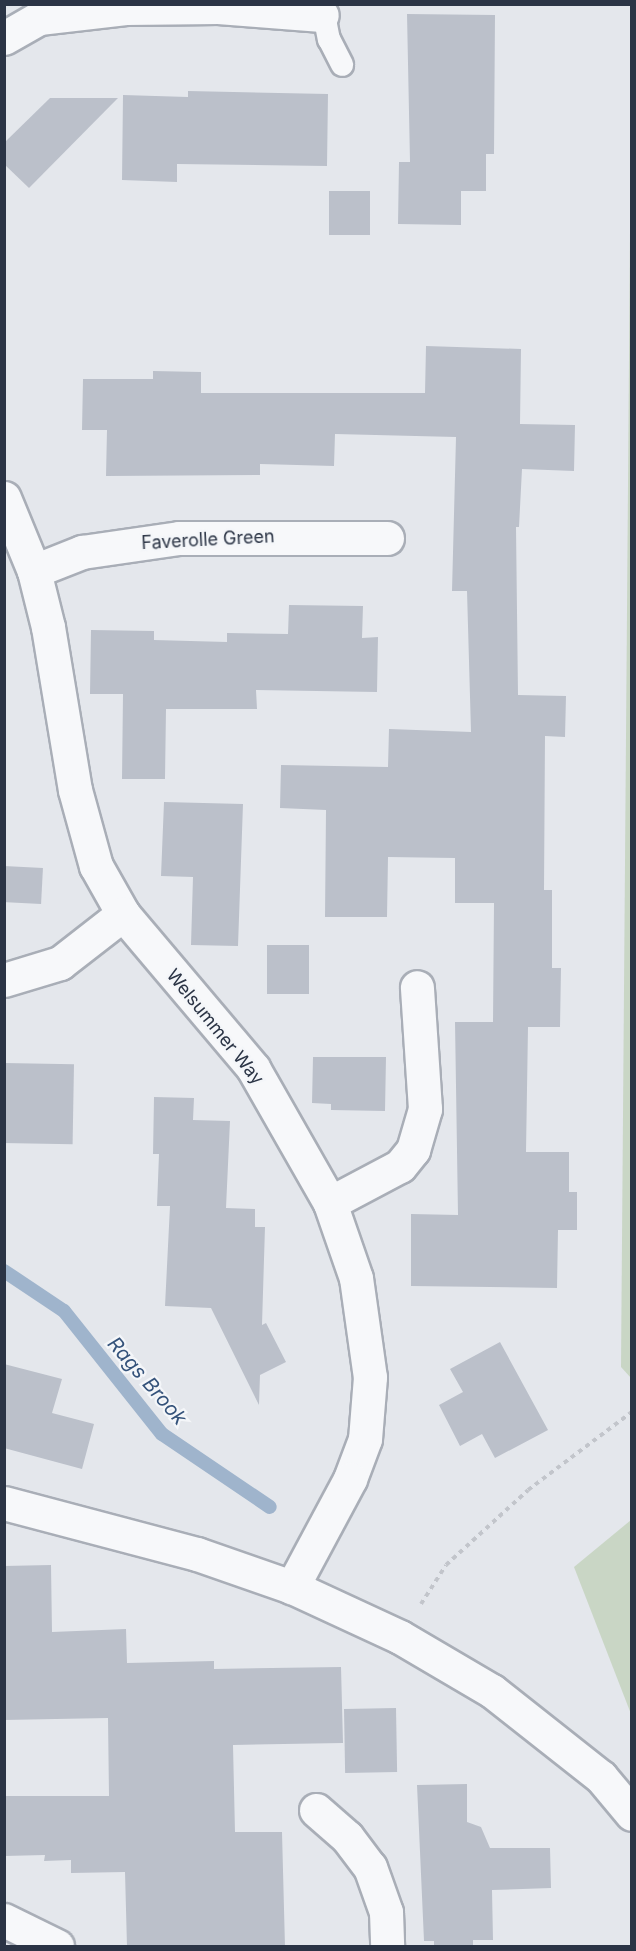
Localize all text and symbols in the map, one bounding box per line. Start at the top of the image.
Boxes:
street label: Faverolle Green [141,526,275,554]
street label: Welsummer Way [162,965,268,1089]
water label: Rags Brook [102,1332,192,1430]

